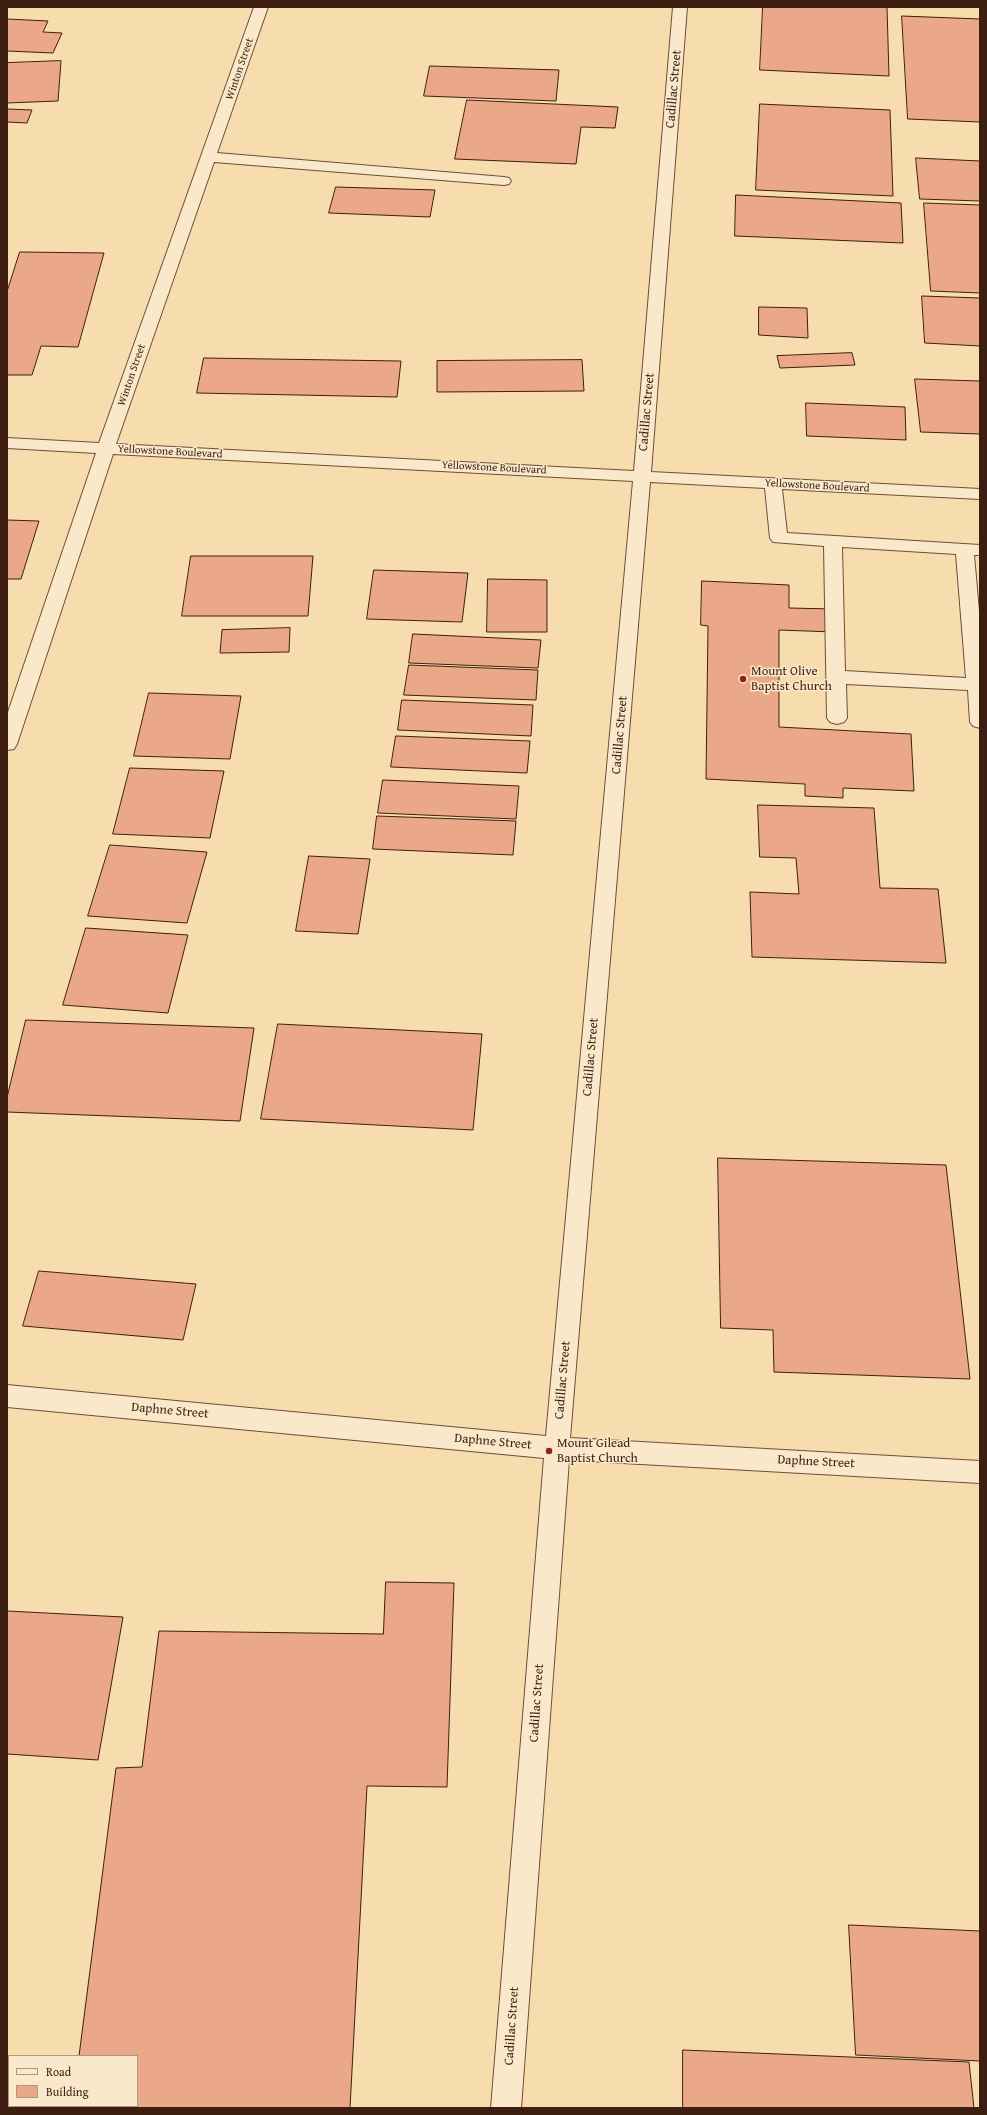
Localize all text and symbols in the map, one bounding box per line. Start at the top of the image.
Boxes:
street label: Winton Street [223,36,257,102]
street label: Cadillac Street [663,49,685,129]
street label: Winton Street [115,342,149,408]
street label: Cadillac Street [636,372,658,452]
street label: Yellowstone Boulevard [117,443,223,461]
street label: Yellowstone Boulevard [441,459,547,477]
street label: Yellowstone Boulevard [764,477,870,495]
place label: Mount Olive Baptist Church [751,664,832,695]
marker: Mount Olive Baptist Church [738,674,748,684]
street label: Cadillac Street [609,695,631,775]
street label: Cadillac Street [580,1017,602,1097]
street label: Cadillac Street [552,1340,574,1420]
street label: Daphne Street [131,1400,209,1422]
street label: Daphne Street [454,1431,532,1453]
place label: Mount Gilead Baptist Church [557,1436,638,1467]
marker: Mount Gilead Baptist Church [544,1446,554,1456]
street label: Daphne Street [777,1452,855,1472]
street label: Cadillac Street [526,1663,548,1743]
street label: Cadillac Street [501,1986,523,2066]
legend [8,2055,138,2107]
text: Road [46,2063,71,2080]
text: Building [46,2083,89,2100]

